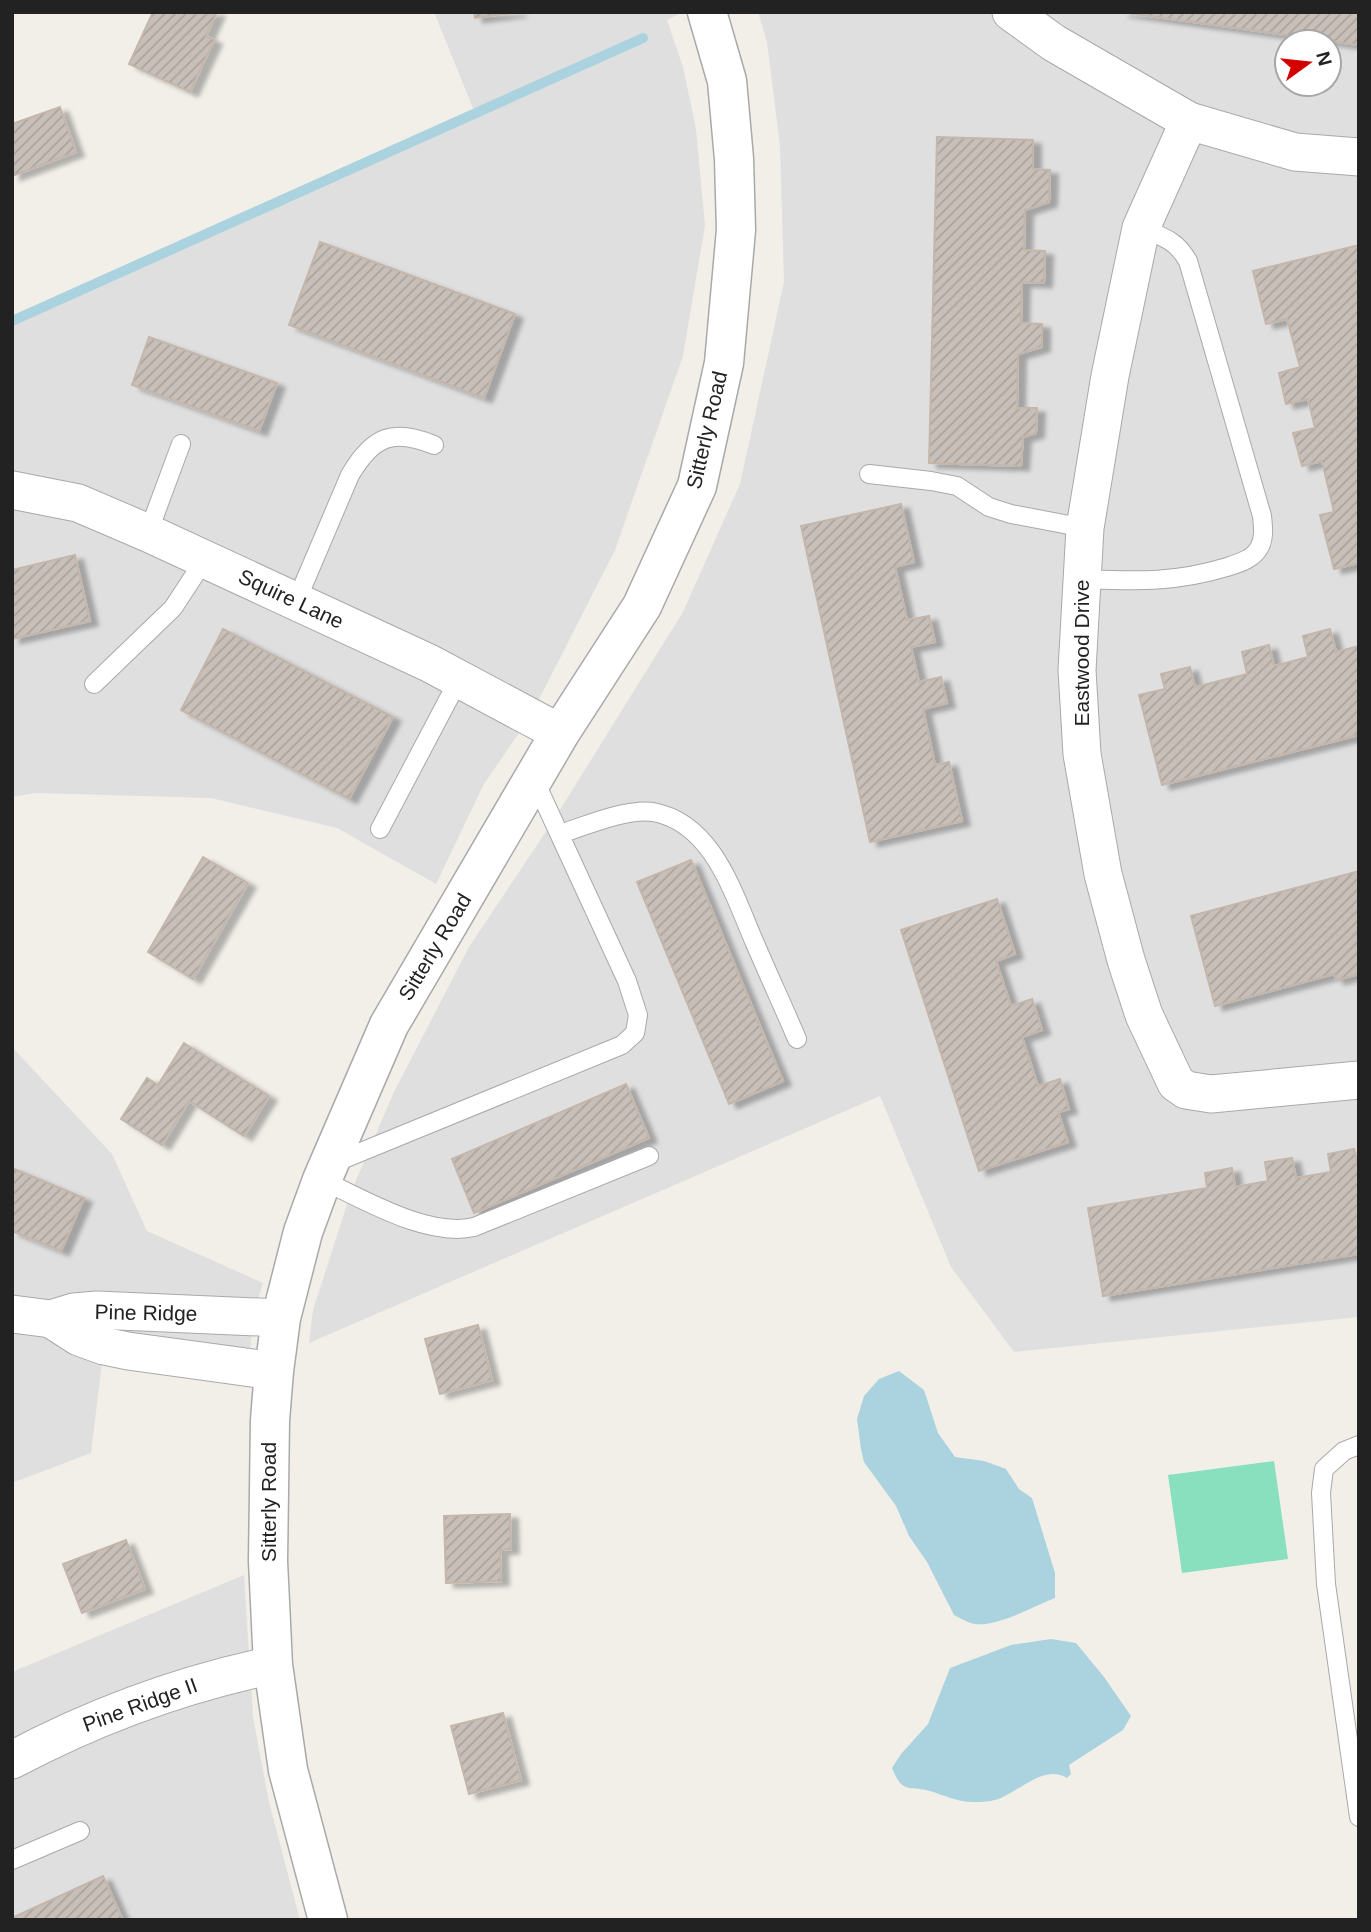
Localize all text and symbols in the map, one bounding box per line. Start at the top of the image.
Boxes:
north arrow [1273,28,1343,98]
text: N [1312,49,1336,68]
street label: Sitterly Road [682,369,731,491]
street label: Squire Lane [235,564,347,633]
street label: Eastwood Drive [1070,579,1093,727]
street label: Sitterly Road [394,889,475,1004]
street label: Pine Ridge [94,1300,198,1325]
street label: Sitterly Road [257,1442,280,1562]
street label: Pine Ridge II [79,1673,200,1736]

